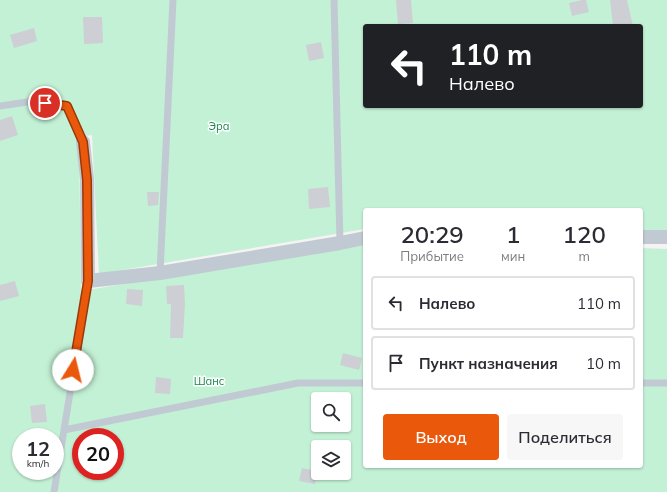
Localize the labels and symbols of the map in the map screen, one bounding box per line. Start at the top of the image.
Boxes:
pin [28,86,62,120]
park label: Эра [208,119,230,133]
position arrow [52,349,94,391]
park label: Шанс [194,374,225,388]
speed limit sign: 20 [72,428,124,480]

